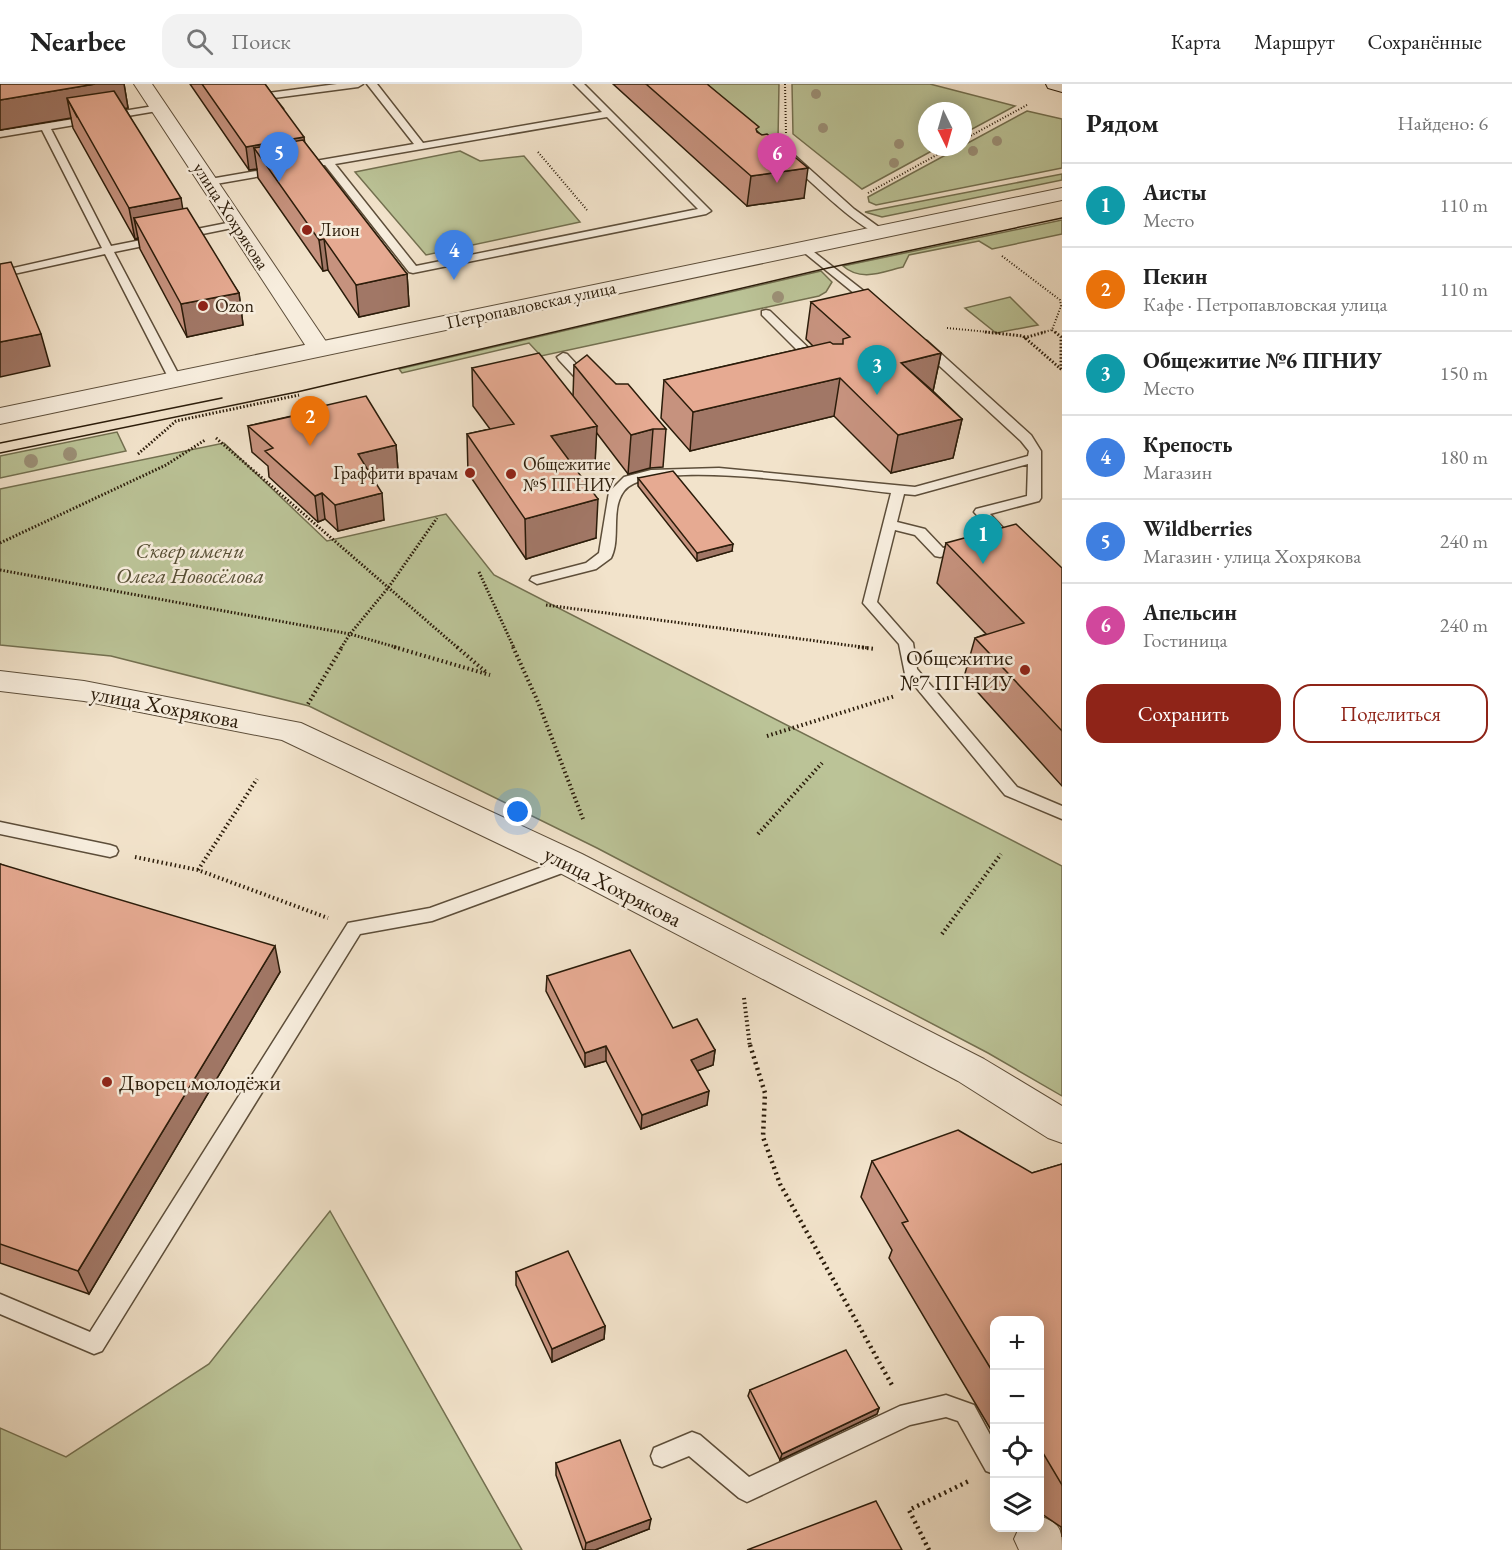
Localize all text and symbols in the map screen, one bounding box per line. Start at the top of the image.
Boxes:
search box [162,14,582,68]
text: Nearbee [30,23,126,59]
icon: search [183,25,216,58]
text: Поиск [231,27,291,56]
text: Карта [1171,28,1221,55]
text: Маршрут [1254,28,1335,55]
text: Сохранённые [1368,28,1482,55]
north arrow [918,102,972,156]
text: Рядом [1086,106,1159,140]
text: Найдено: 6 [1397,110,1488,136]
pin: 5 [260,132,298,182]
pin: 6 [758,134,796,183]
street label: улица Хохрякова [188,158,275,274]
text: Аисты [1143,178,1207,207]
text: 1 [1100,192,1111,218]
text: 110 m [1440,192,1488,218]
text: Место [1143,207,1194,233]
place label: Лион [319,218,360,241]
marker: Лион [300,223,314,237]
pin: 4 [434,230,474,280]
text: Пекин [1143,262,1207,291]
street label: Петропавловская улица [444,275,618,334]
text: 2 [1100,276,1111,302]
text: 110 m [1440,276,1488,302]
text: Кафе · Петропавловская улица [1143,291,1387,317]
place label: Ozon [215,294,254,317]
marker: Ozon [196,299,210,313]
pin: 3 [858,346,896,395]
text: Общежитие №6 ПГНИУ [1143,346,1382,375]
text: 3 [1100,360,1111,386]
text: 150 m [1440,360,1488,386]
text: Место [1143,375,1194,401]
pin: 2 [290,396,330,446]
text: Крепость [1143,430,1233,459]
text: 4 [1100,444,1111,470]
text: 180 m [1440,444,1488,470]
place label: Общежитие №5 ПГНИУ [523,452,616,496]
text: Магазин [1143,459,1212,485]
place label: Граффити врачам [333,461,459,484]
marker: Граффити врачам [463,466,477,480]
marker: Общежитие №5 ПГНИУ [504,467,518,481]
pin: 1 [964,514,1002,564]
text: Wildberries [1143,514,1252,543]
text: 5 [1100,528,1111,554]
text: 240 m [1440,528,1488,554]
park label: Сквер имени Олега Новосёлова [116,536,264,590]
text: Магазин · улица Хохрякова [1143,543,1361,569]
text: Апельсин [1143,598,1237,627]
text: 6 [1100,612,1111,638]
text: 240 m [1440,612,1488,638]
text: Гостиница [1143,627,1228,653]
place label: Общежитие №7 ПГНИУ [900,643,1013,697]
marker: Общежитие №7 ПГНИУ [1018,663,1032,677]
street label: улица Хохрякова [88,678,242,735]
button: Сохранить [1086,684,1281,743]
button: Поделиться [1293,684,1488,743]
your location [503,797,532,826]
street label: улица Хохрякова [539,839,687,934]
place label: Дворец молодёжи [119,1068,281,1097]
marker: Дворец молодёжи [100,1075,114,1089]
map controls [990,1316,1044,1532]
button: + [990,1316,1044,1370]
button: − [990,1370,1044,1424]
button: locate [990,1424,1044,1478]
button: layers [990,1478,1044,1532]

